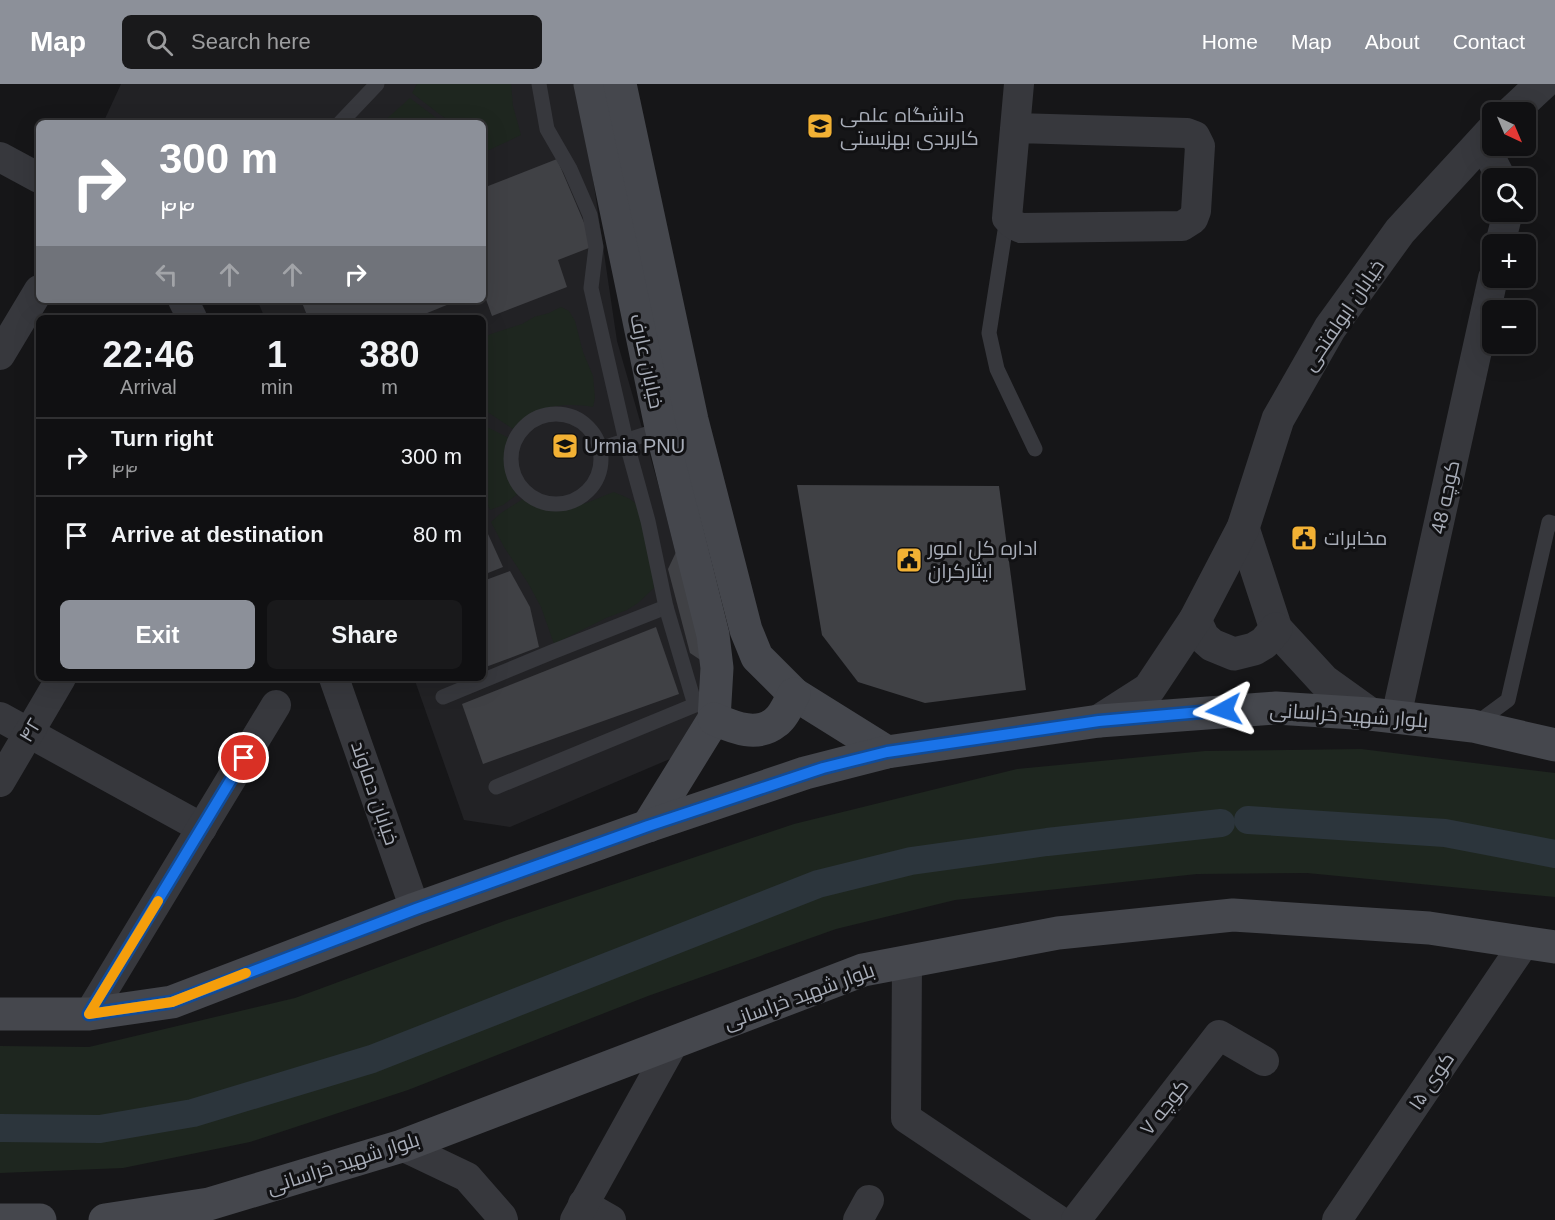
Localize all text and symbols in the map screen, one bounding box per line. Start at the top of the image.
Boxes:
search box [122,15,542,69]
text: Map [30,26,86,57]
icon: search [143,26,176,59]
text: Search here [191,29,311,54]
text: Home [1202,30,1258,53]
text: Map [1291,30,1332,53]
text: About [1365,30,1420,53]
text: Contact [1453,30,1525,53]
north arrow [1482,102,1536,156]
map controls [1482,102,1536,354]
place label: دانشگاه علمی کاربردی بهزیستی [840,104,979,151]
school or university icon: دانشگاه علمی کاربردی بهزیستی [805,111,835,141]
text: 300 m [159,135,278,182]
icon: right [60,144,138,222]
button: search [1482,168,1536,222]
text: ۴۴ [159,195,195,225]
button: + [1482,234,1536,288]
street label: خیابان ابولفتحی [1298,255,1390,376]
icon: left [150,258,183,291]
icon: ahead [213,258,246,291]
icon: ahead [276,258,309,291]
icon: right [339,258,372,291]
button: − [1482,300,1536,354]
street label: خیابان عارف [624,311,668,411]
text: 22:46 [102,334,194,375]
text: 1 [267,334,287,375]
text: 380 [359,334,420,375]
text: Arrival [120,376,177,398]
text: min [261,376,293,398]
text: m [381,376,398,398]
text: Turn right [111,426,213,451]
school or university icon: Urmia PNU [550,431,580,461]
place label: Urmia PNU [584,435,685,457]
icon: right [60,441,93,474]
text: 300 m [401,444,462,469]
street label: کوچه 48 [1426,458,1465,536]
text: ۴۴ [111,460,138,482]
icon: arrive [60,519,93,552]
text: Arrive at destination [111,522,324,547]
text: 80 m [413,522,462,547]
public building icon: مخابرات [1289,523,1319,553]
place label: مخابرات [1324,527,1387,550]
place label: اداره کل امور ایثارکران [927,537,1038,584]
public building icon: اداره کل امور ایثارکران [894,545,924,575]
button: Exit [60,600,255,669]
button: Share [267,600,462,669]
position arrow [1192,678,1256,742]
street label: بلوار شهید خراسانی [1269,698,1429,734]
street label: ۴۲ [14,714,46,746]
pin [218,732,269,783]
street label: خیابان دماوند [345,738,403,848]
icon: arrive [227,741,260,774]
street label: بلوار شهید خراسانی [721,958,878,1035]
street label: کوی ۱۵ [1404,1048,1460,1115]
street label: کوچه ۷ [1135,1075,1194,1141]
street label: بلوار شهید خراسانی [264,1128,423,1200]

